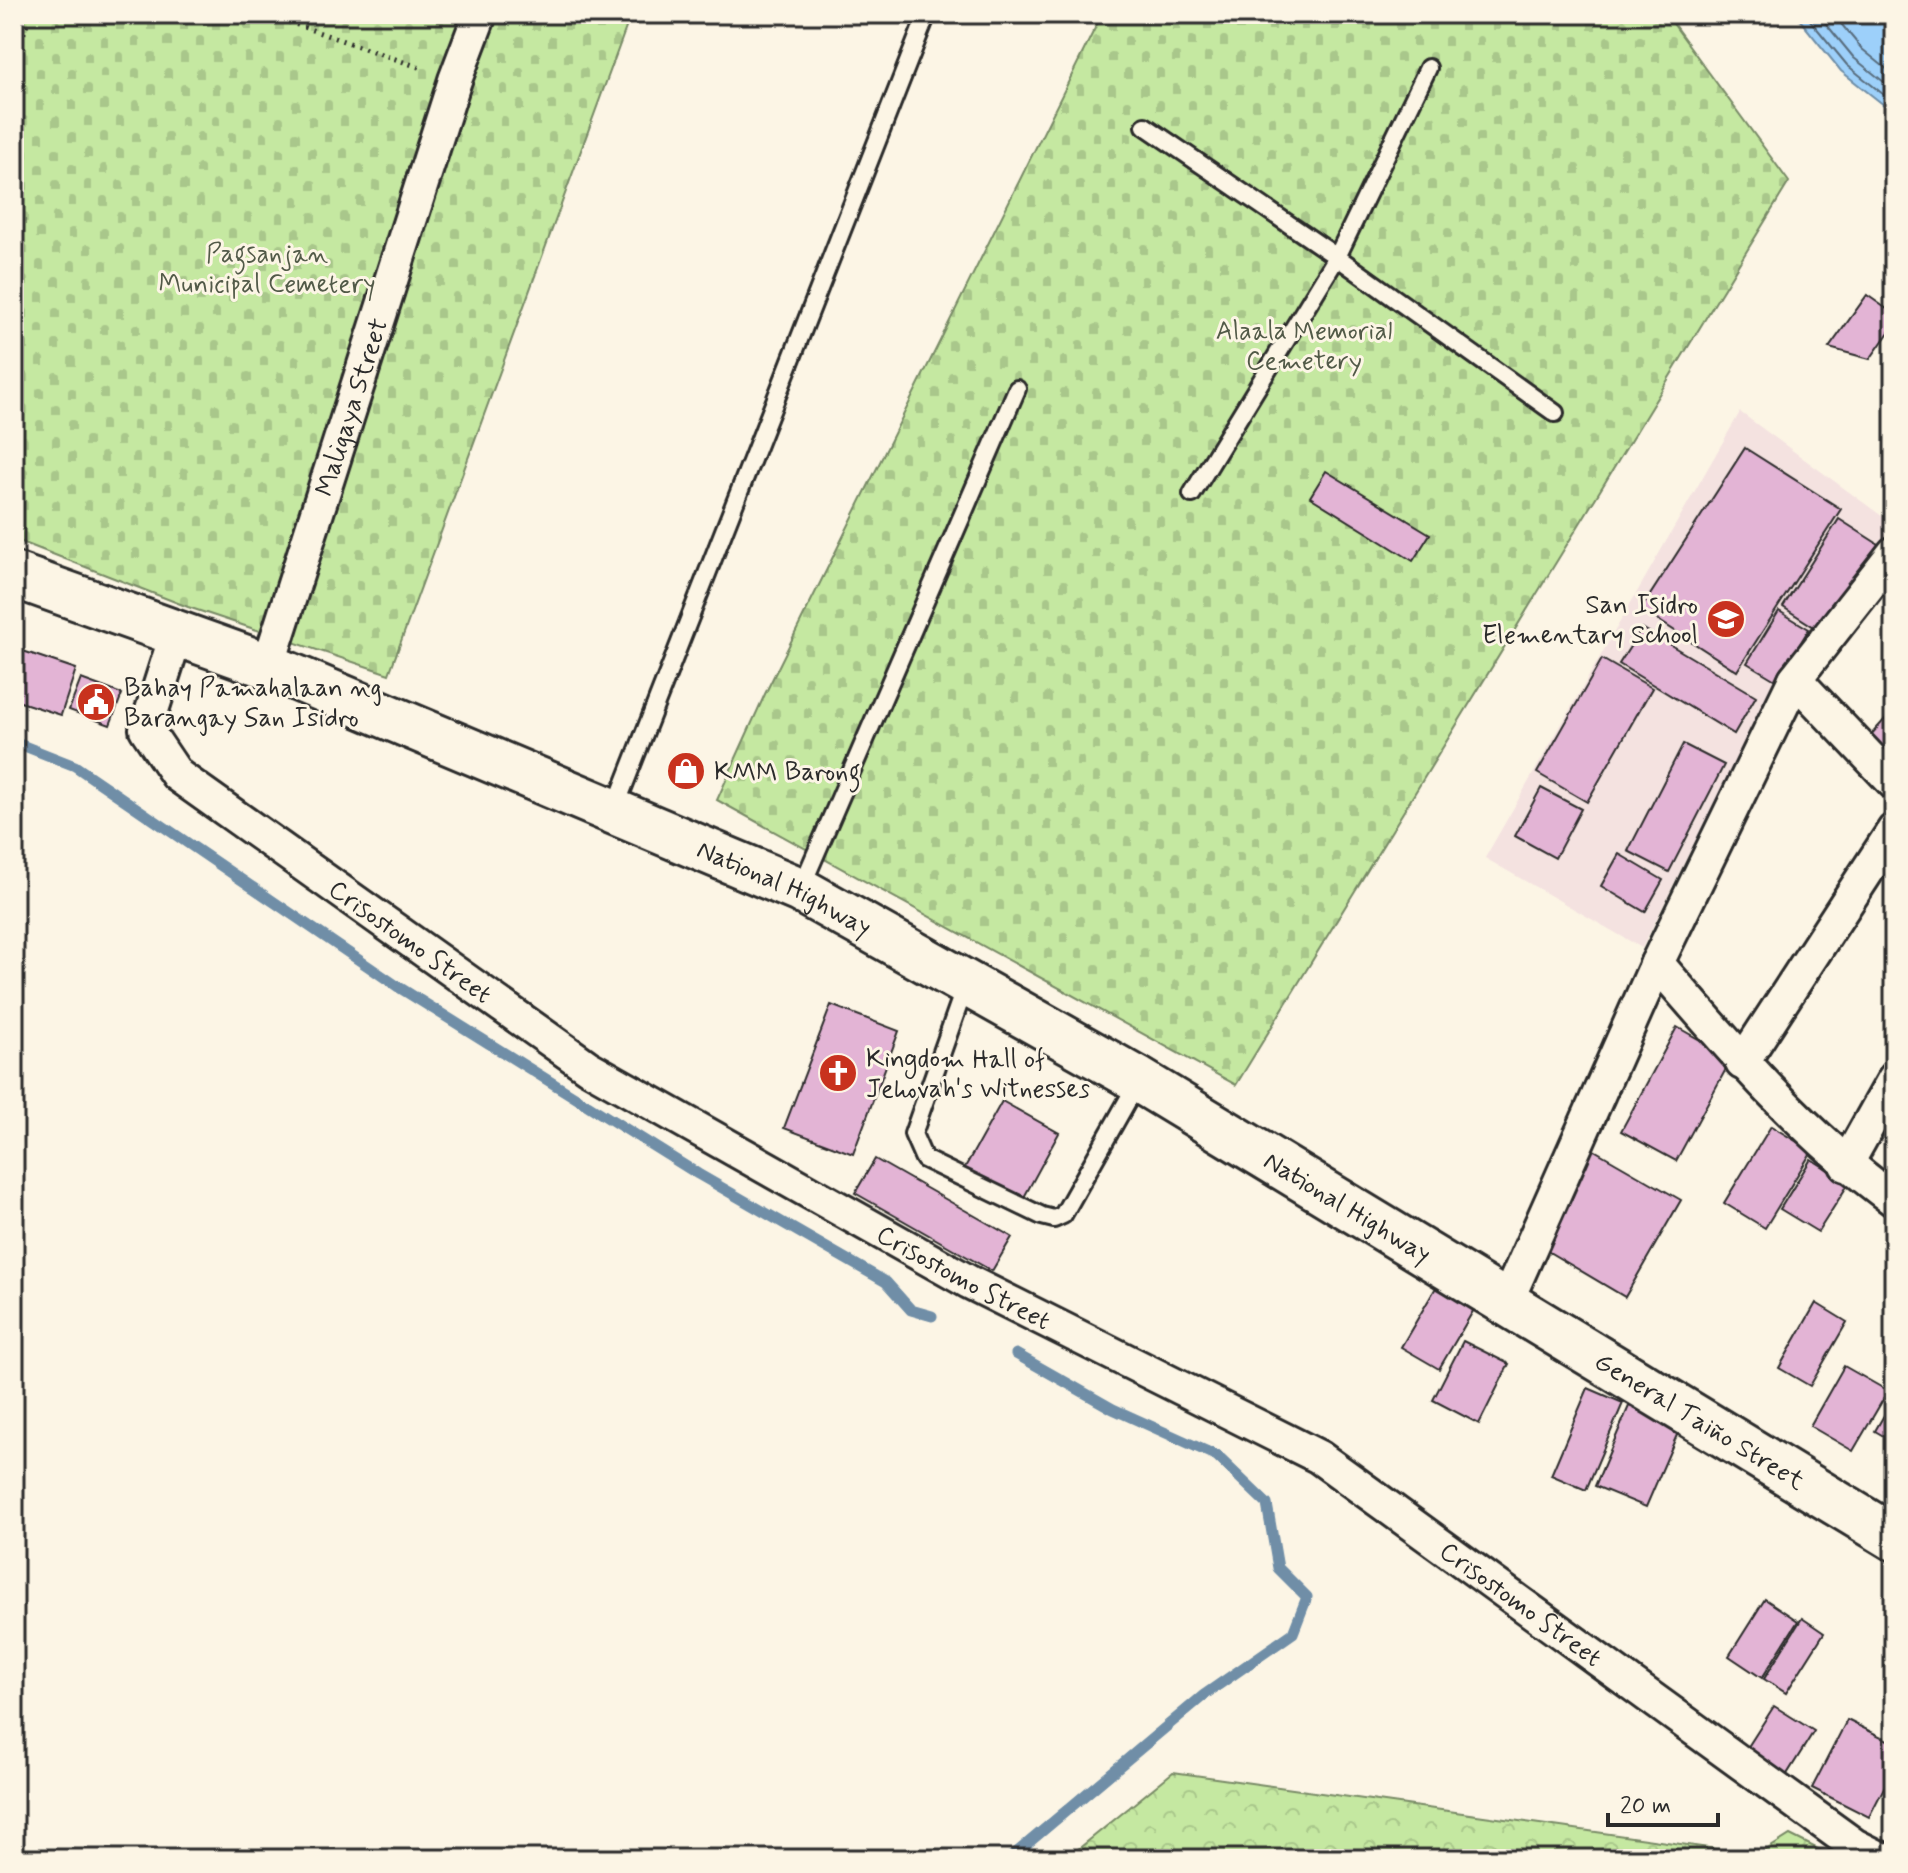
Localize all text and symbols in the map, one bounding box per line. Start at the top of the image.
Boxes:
park label: Pagsanjan Municipal Cemetery [159,238,376,302]
street label: Maligaya Street [308,314,397,501]
park label: Alaala Memorial Cemetery [1216,315,1392,379]
place label: San Isidro Elementary School [1482,589,1698,653]
school or university icon: San Isidro Elementary School [1705,598,1747,640]
place label: Bahay Pamahalaan ng Barangay San Isidro [124,672,382,736]
public building icon: Bahay Pamahalaan ng Barangay San Isidro [75,681,117,723]
shop icon: KMM Barong [665,750,707,792]
place label: KMM Barong [714,756,861,793]
street label: National Highway [691,834,877,946]
street label: Crisostomo Street [321,873,498,1012]
place label: Kingdom Hall of Jehovah's Witnesses [866,1043,1090,1107]
church icon: Kingdom Hall of Jehovah's Witnesses [817,1052,859,1094]
street label: National Highway [1257,1145,1437,1272]
street label: Crisostomo Street [870,1218,1056,1339]
street label: General Taiño Street [1588,1345,1811,1499]
street label: Crisostomo Street [1432,1535,1608,1676]
scale bar [1608,1777,1718,1827]
text: 20 m [1620,1791,1671,1822]

